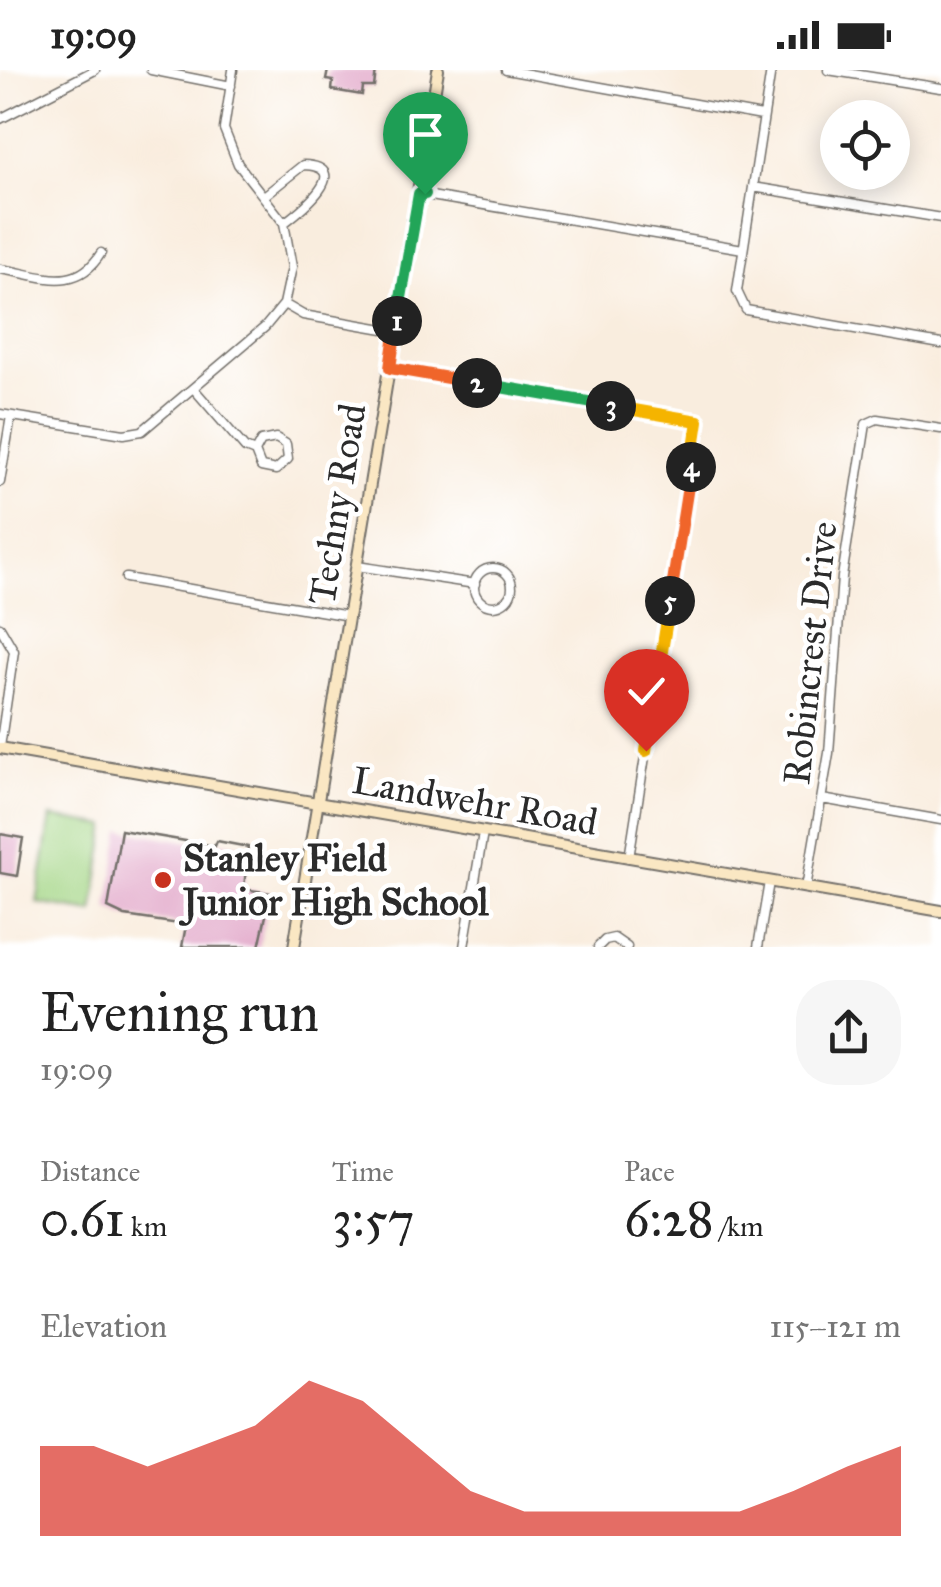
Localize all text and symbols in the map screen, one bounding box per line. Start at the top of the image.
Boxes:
text: 19:09 [50,12,137,58]
pin [383,92,468,195]
map controls [820,100,910,190]
button: locate [820,100,910,190]
icon: arrive [398,107,453,162]
pin: 1 [372,296,422,346]
text: 1 [391,303,403,338]
pin: 2 [452,358,502,408]
text: 2 [470,365,484,400]
pin: 3 [586,381,636,431]
text: 3 [605,388,617,423]
street label: Techny Road [298,400,376,608]
pin: 4 [666,442,716,492]
text: 4 [683,449,699,484]
street label: Robincrest Drive [773,519,847,787]
pin: 5 [645,576,695,626]
text: 5 [663,583,677,618]
pin [604,649,689,752]
icon: check [619,664,674,719]
street label: Landwehr Road [349,757,601,845]
place label: Stanley Field Junior High School [178,835,489,926]
marker: Stanley Field Junior High School [152,869,174,891]
text: Evening run [40,979,319,1046]
button: share [796,980,901,1085]
text: 19:09 [40,1050,113,1089]
text: Distance [40,1154,140,1189]
text: Time [332,1154,394,1189]
text: Pace [624,1154,675,1189]
text: 0.61 [40,1189,125,1250]
text: 3:57 [332,1189,415,1250]
text: 6:28 [624,1189,713,1250]
text: km [125,1209,167,1244]
text: /km [713,1209,764,1244]
text: Elevation [40,1307,167,1346]
text: 115–121 m [769,1307,901,1346]

